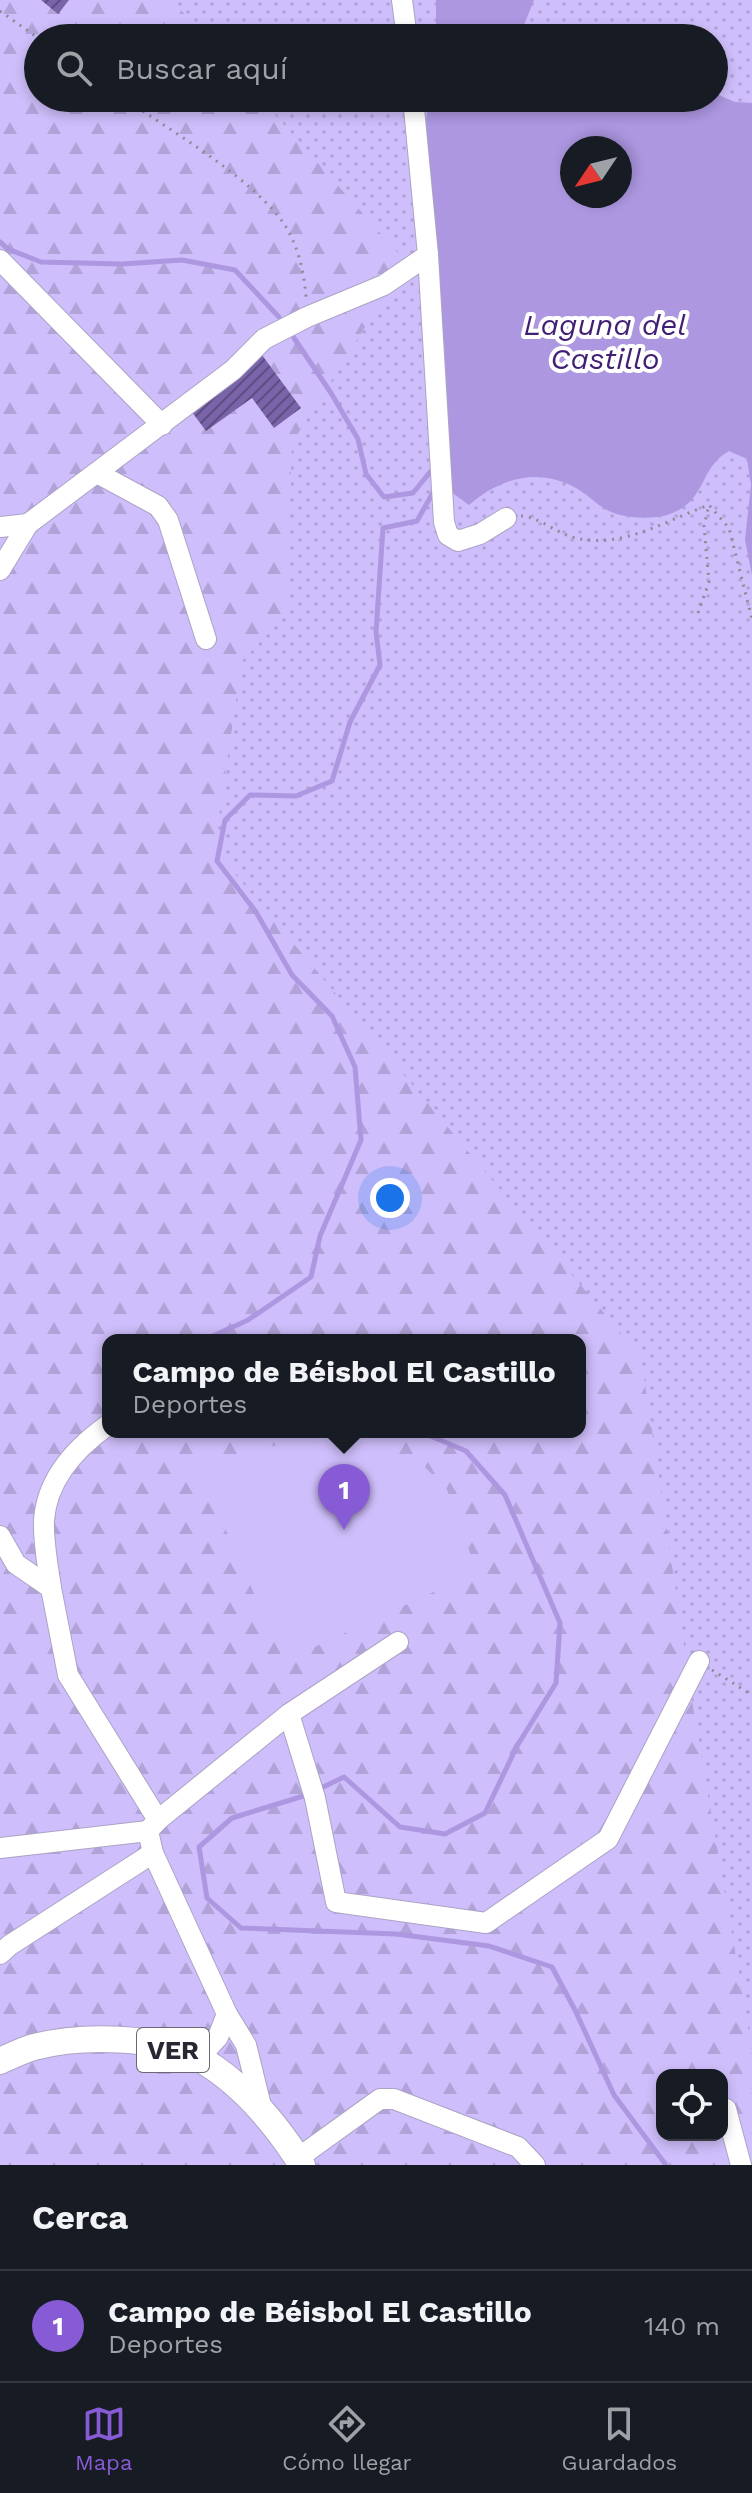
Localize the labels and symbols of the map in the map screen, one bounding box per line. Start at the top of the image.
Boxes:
north arrow [560,136,632,208]
water label: Laguna del Castillo [524,307,686,376]
your location [370,1178,410,1218]
pin: 1 [318,1464,370,1530]
road number: VER [137,2028,209,2072]

